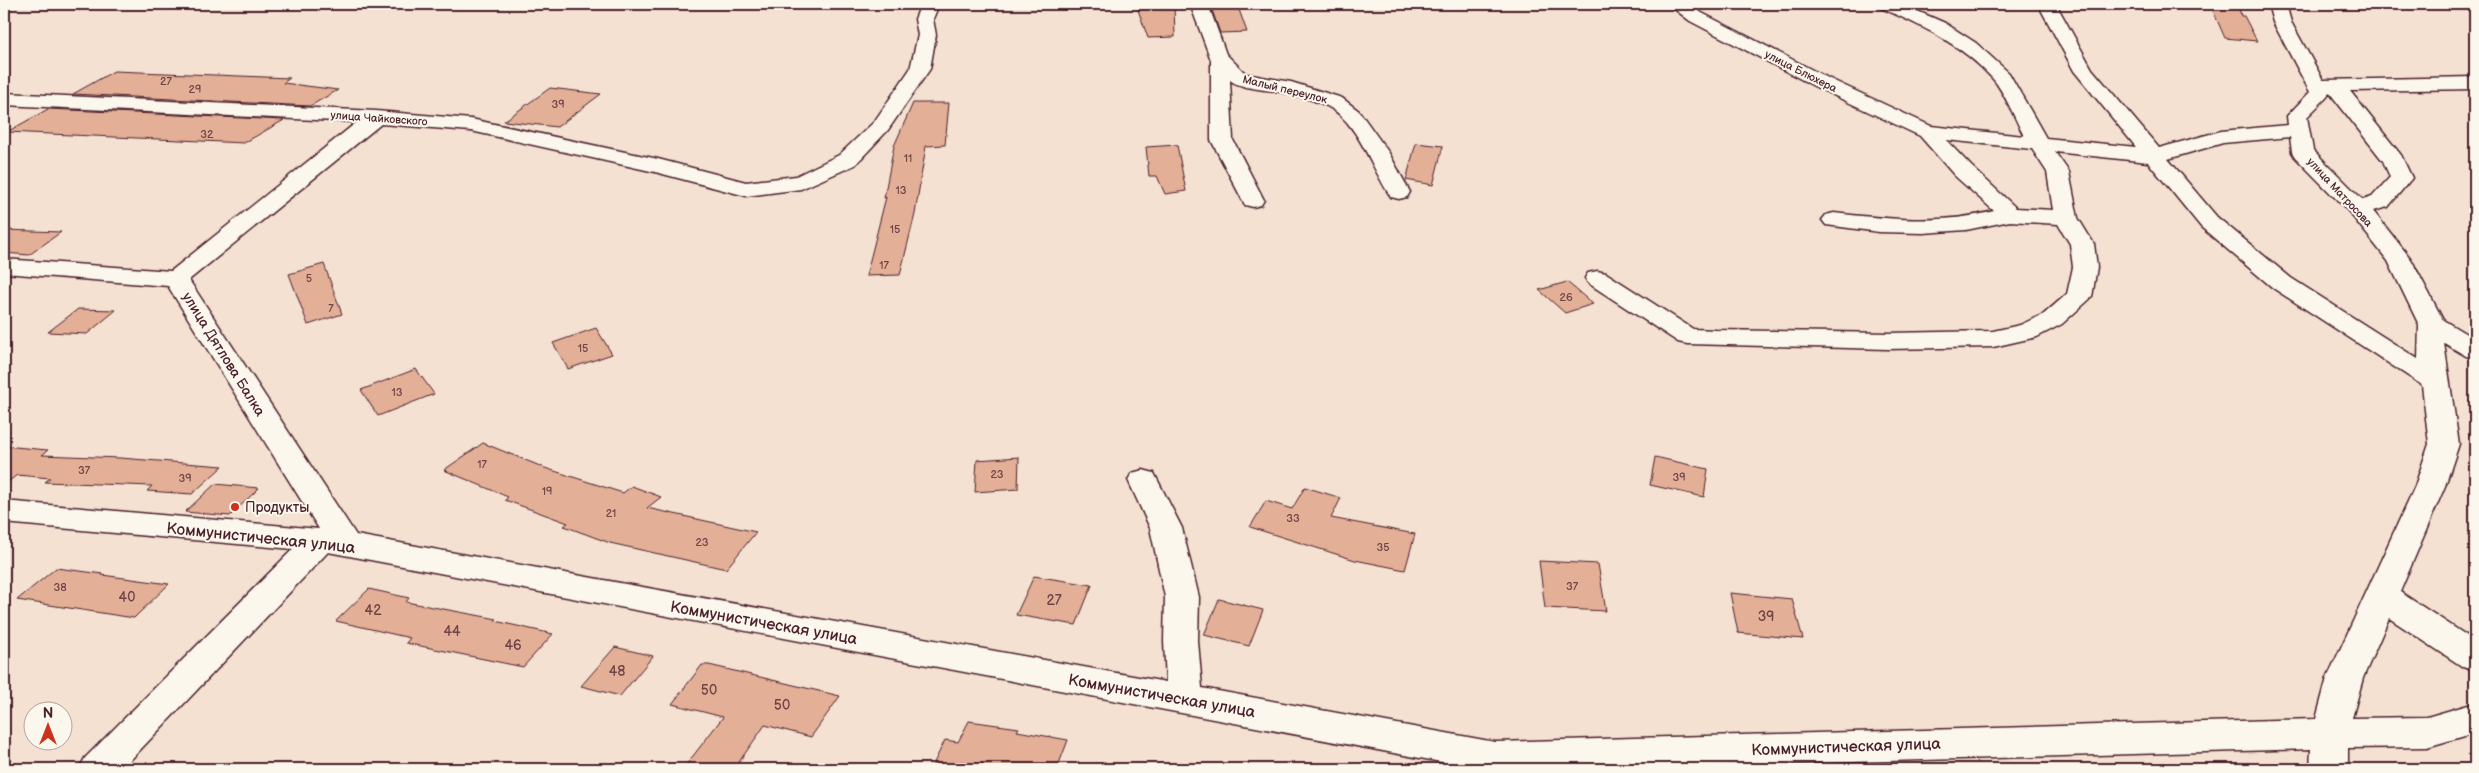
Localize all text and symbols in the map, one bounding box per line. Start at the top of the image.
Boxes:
street label: улица Блюхера [1763,48,1839,95]
street label: Малый переулок [1241,73,1329,106]
house number: 27 [160,75,173,88]
house number: 29 [189,83,201,96]
house number: 39 [551,98,565,111]
street label: улица Чайковского [330,109,428,128]
house number: 32 [200,128,214,141]
house number: 11 [904,152,912,165]
street label: улица Матросова [2304,155,2375,230]
house number: 13 [895,184,907,197]
house number: 15 [890,223,900,236]
house number: 17 [879,259,889,272]
house number: 5 [306,272,312,285]
street label: улица Дятлова Балка [179,289,269,420]
house number: 26 [1559,291,1573,304]
house number: 7 [328,302,334,315]
house number: 15 [578,342,588,355]
house number: 13 [391,386,403,399]
house number: 17 [477,458,487,471]
house number: 37 [78,464,91,477]
house number: 23 [990,468,1004,481]
house number: 39 [1672,471,1686,484]
house number: 39 [178,472,192,485]
house number: 19 [542,485,552,498]
place label: Продукты [245,499,309,516]
marker: Продукты [229,501,241,513]
house number: 21 [606,507,616,520]
house number: 33 [1286,512,1300,525]
street label: Коммунистическая улица [166,519,357,558]
house number: 23 [695,536,709,549]
house number: 35 [1376,541,1390,554]
house number: 37 [1566,580,1579,593]
house number: 38 [53,581,67,594]
house number: 40 [119,589,135,606]
house number: 27 [1046,592,1062,609]
street label: Коммунистическая улица [669,598,859,649]
house number: 42 [365,602,382,619]
house number: 39 [1758,608,1774,625]
house number: 44 [443,623,461,640]
house number: 46 [504,637,522,654]
house number: 48 [609,663,625,680]
street label: Коммунистическая улица [1067,671,1257,722]
house number: 50 [701,682,717,699]
house number: 50 [774,697,790,714]
north arrow [22,700,72,750]
text: N [43,705,53,722]
street label: Коммунистическая улица [1751,735,1942,760]

